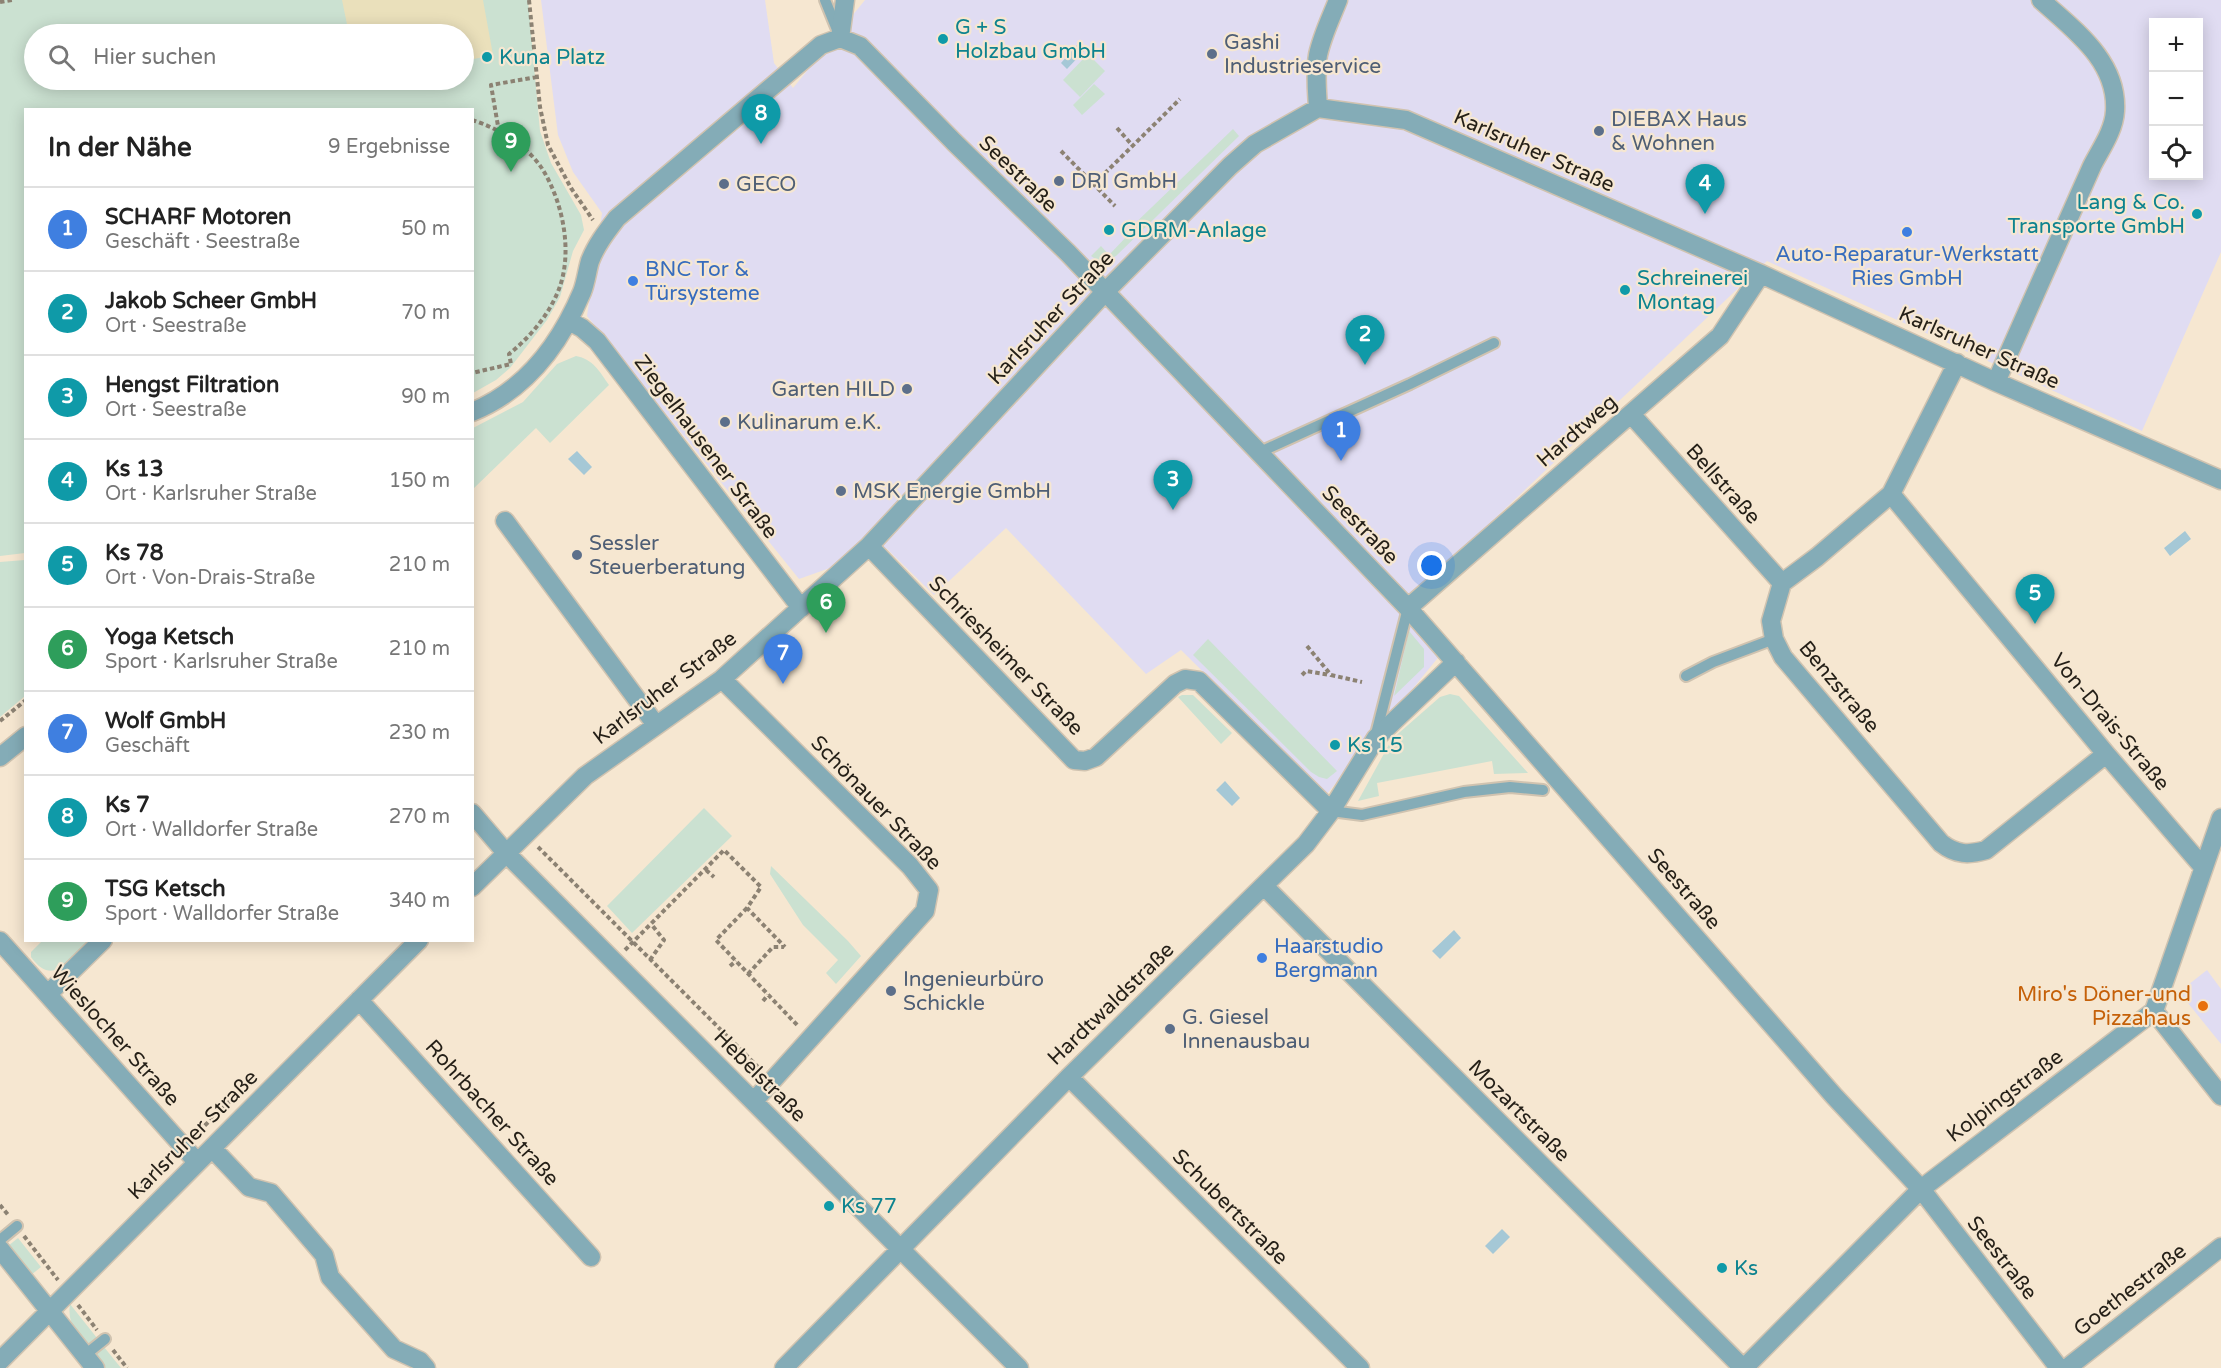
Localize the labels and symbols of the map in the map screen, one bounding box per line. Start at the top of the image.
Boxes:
place label: G + S Holzbau GmbH [955,15,1106,64]
place label: Gashi Industrieservice [1224,30,1381,79]
marker: G + S Holzbau GmbH [936,32,950,46]
place label: Kuna Platz [499,45,605,70]
marker: Gashi Industrieservice [1205,47,1219,61]
marker: Kuna Platz [480,50,494,64]
pin: 8 [742,94,780,144]
street label: Karlsruher Straße [1450,104,1618,198]
place label: DIEBAX Haus & Wohnen [1611,107,1747,156]
pin: 9 [492,122,530,172]
marker: DIEBAX Haus & Wohnen [1592,124,1606,138]
street label: Seestraße [974,131,1062,218]
pin: 4 [1686,164,1724,214]
place label: DRI GmbH [1071,169,1177,194]
place label: GECO [736,172,796,197]
marker: DRI GmbH [1052,174,1066,188]
marker: GECO [717,177,731,191]
place label: Lang & Co. Transporte GmbH [2007,190,2185,239]
marker: Lang & Co. Transporte GmbH [2190,207,2204,221]
place label: GDRM-Anlage [1121,218,1267,243]
marker: GDRM-Anlage [1102,223,1116,237]
marker: Auto-Reparatur-Werkstatt Ries GmbH [1900,225,1914,239]
place label: Auto-Reparatur-Werkstatt Ries GmbH [1775,242,2039,291]
street label: Karlsruher Straße [983,246,1119,390]
place label: BNC Tor & Türsysteme [645,257,760,306]
place label: Schreinerei Montag [1637,266,1748,315]
marker: BNC Tor & Türsysteme [626,274,640,288]
marker: Schreinerei Montag [1618,283,1632,297]
street label: Karlsruher Straße [1895,301,2063,395]
pin: 2 [1346,316,1384,365]
street label: Ziegelhausener Straße [629,350,783,544]
place label: Garten HILD [772,377,895,402]
marker: Garten HILD [900,382,914,396]
street label: Hardtweg [1532,389,1622,473]
place label: Kulinarum e.K. [737,410,881,435]
pin: 1 [1322,412,1360,461]
marker: Kulinarum e.K. [718,415,732,429]
street label: Bellstraße [1680,439,1766,529]
pin: 3 [1154,460,1192,510]
place label: MSK Energie GmbH [853,479,1051,504]
street label: Seestraße [1317,481,1404,569]
marker: MSK Energie GmbH [834,484,848,498]
place label: Sessler Steuerberatung [589,531,746,580]
marker: Sessler Steuerberatung [570,548,584,562]
your location [1417,551,1446,580]
street label: Schriesheimer Straße [923,571,1089,741]
pin: 5 [2016,574,2054,624]
pin: 6 [806,584,846,633]
street label: Karlsruher Straße [588,626,742,750]
pin: 7 [764,634,802,684]
street label: Benzstraße [1793,636,1885,738]
street label: Von-Drais-Straße [2045,648,2175,796]
street label: Schönauer Straße [805,731,947,876]
place label: Ks 15 [1347,733,1403,758]
marker: Ks 15 [1328,738,1342,752]
street label: Seestraße [1642,843,1726,935]
place label: Haarstudio Bergmann [1274,934,1384,983]
street label: Hardtwaldstraße [1043,937,1179,1071]
marker: Haarstudio Bergmann [1255,951,1269,965]
street label: Wieslocher Straße [45,961,185,1112]
place label: Ingenieurbüro Schickle [903,967,1044,1016]
place label: Miro's Döner-und Pizzahaus [2017,982,2191,1031]
marker: Ingenieurbüro Schickle [884,984,898,998]
marker: Miro's Döner-und Pizzahaus [2196,999,2210,1013]
place label: G. Giesel Innenausbau [1182,1005,1310,1054]
marker: G. Giesel Innenausbau [1163,1022,1177,1036]
street label: Hebelstraße [709,1025,811,1127]
street label: Rohrbacher Straße [420,1035,564,1191]
street label: Kolpingstraße [1942,1044,2068,1148]
street label: Mozartstraße [1463,1055,1575,1167]
street label: Karlsruher Straße [123,1065,263,1205]
street label: Schubertstraße [1167,1144,1293,1270]
place label: Ks 77 [841,1194,897,1219]
marker: Ks 77 [822,1199,836,1213]
street label: Seestraße [1962,1211,2042,1305]
street label: Goethestraße [2069,1238,2191,1342]
place label: Ks [1734,1256,1758,1281]
marker: Ks [1715,1261,1729,1275]

